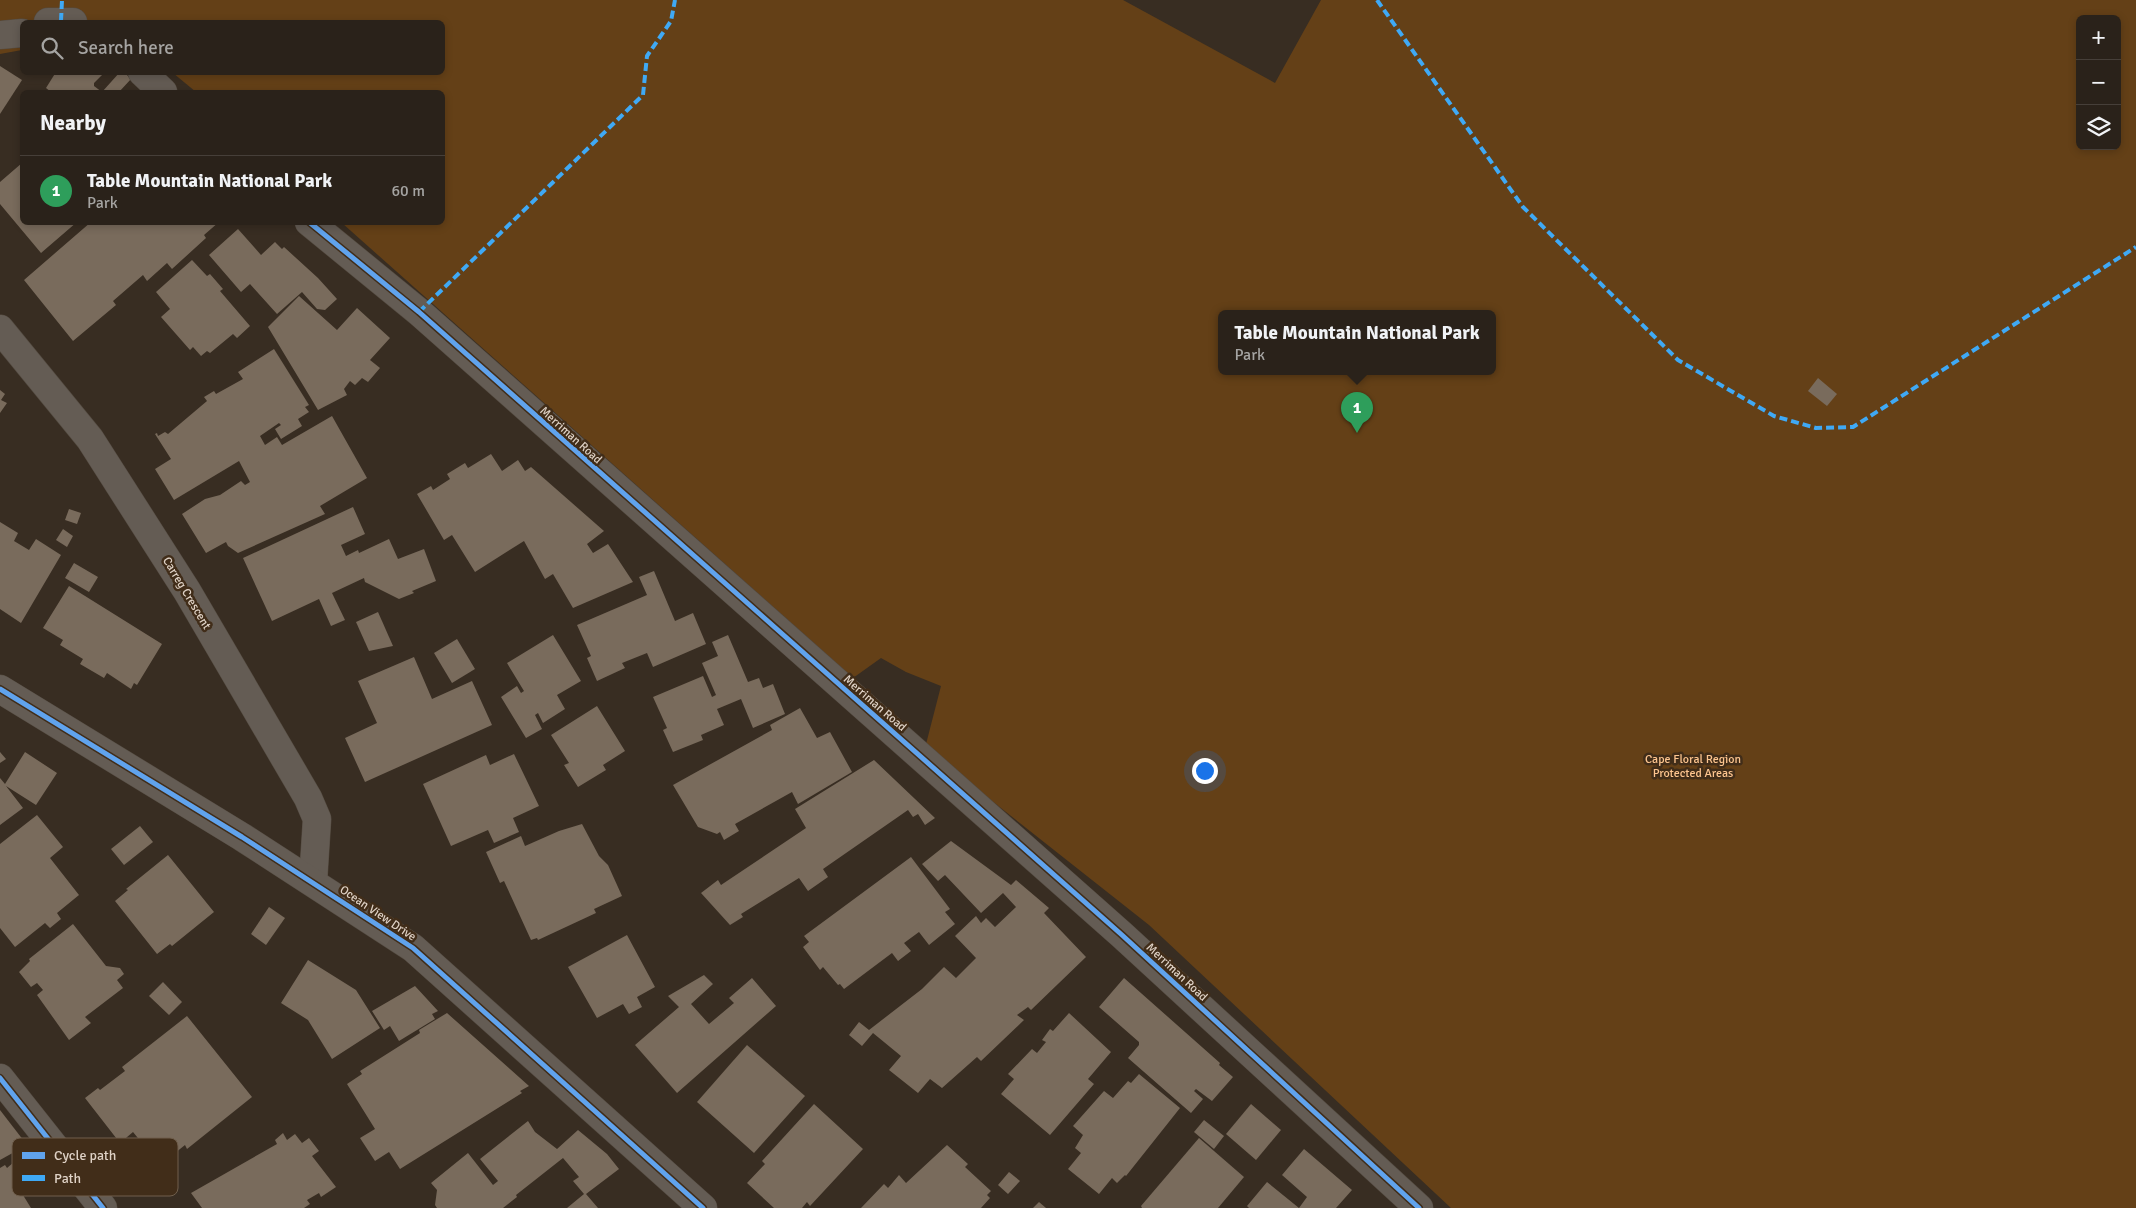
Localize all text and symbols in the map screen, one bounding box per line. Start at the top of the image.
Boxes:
map controls [2076,15,2121,150]
button: + [2076,15,2121,60]
search box [20,20,445,75]
icon: search [38,34,66,62]
text: Search here [78,36,174,60]
button: − [2076,60,2121,105]
button: layers [2076,105,2121,150]
text: Nearby [40,110,106,136]
text: Table Mountain National Park [87,169,332,193]
text: 1 [52,181,60,201]
text: 60 m [391,181,425,201]
text: Park [87,193,118,213]
popup [1218,310,1496,375]
text: Table Mountain National Park [1234,321,1480,345]
text: Park [1234,345,1265,365]
pin: 1 [1341,392,1373,433]
street label: Merriman Road [536,404,605,467]
street label: Carreg Crescent [159,554,214,632]
street label: Merriman Road [840,672,909,735]
park label: Cape Floral Region Protected Areas [1645,752,1741,781]
your location [1192,758,1218,784]
street label: Ocean View Drive [337,882,419,944]
street label: Merriman Road [1143,940,1210,1005]
legend [12,1138,178,1196]
text: Cycle path [54,1147,116,1164]
text: Path [54,1170,81,1187]

